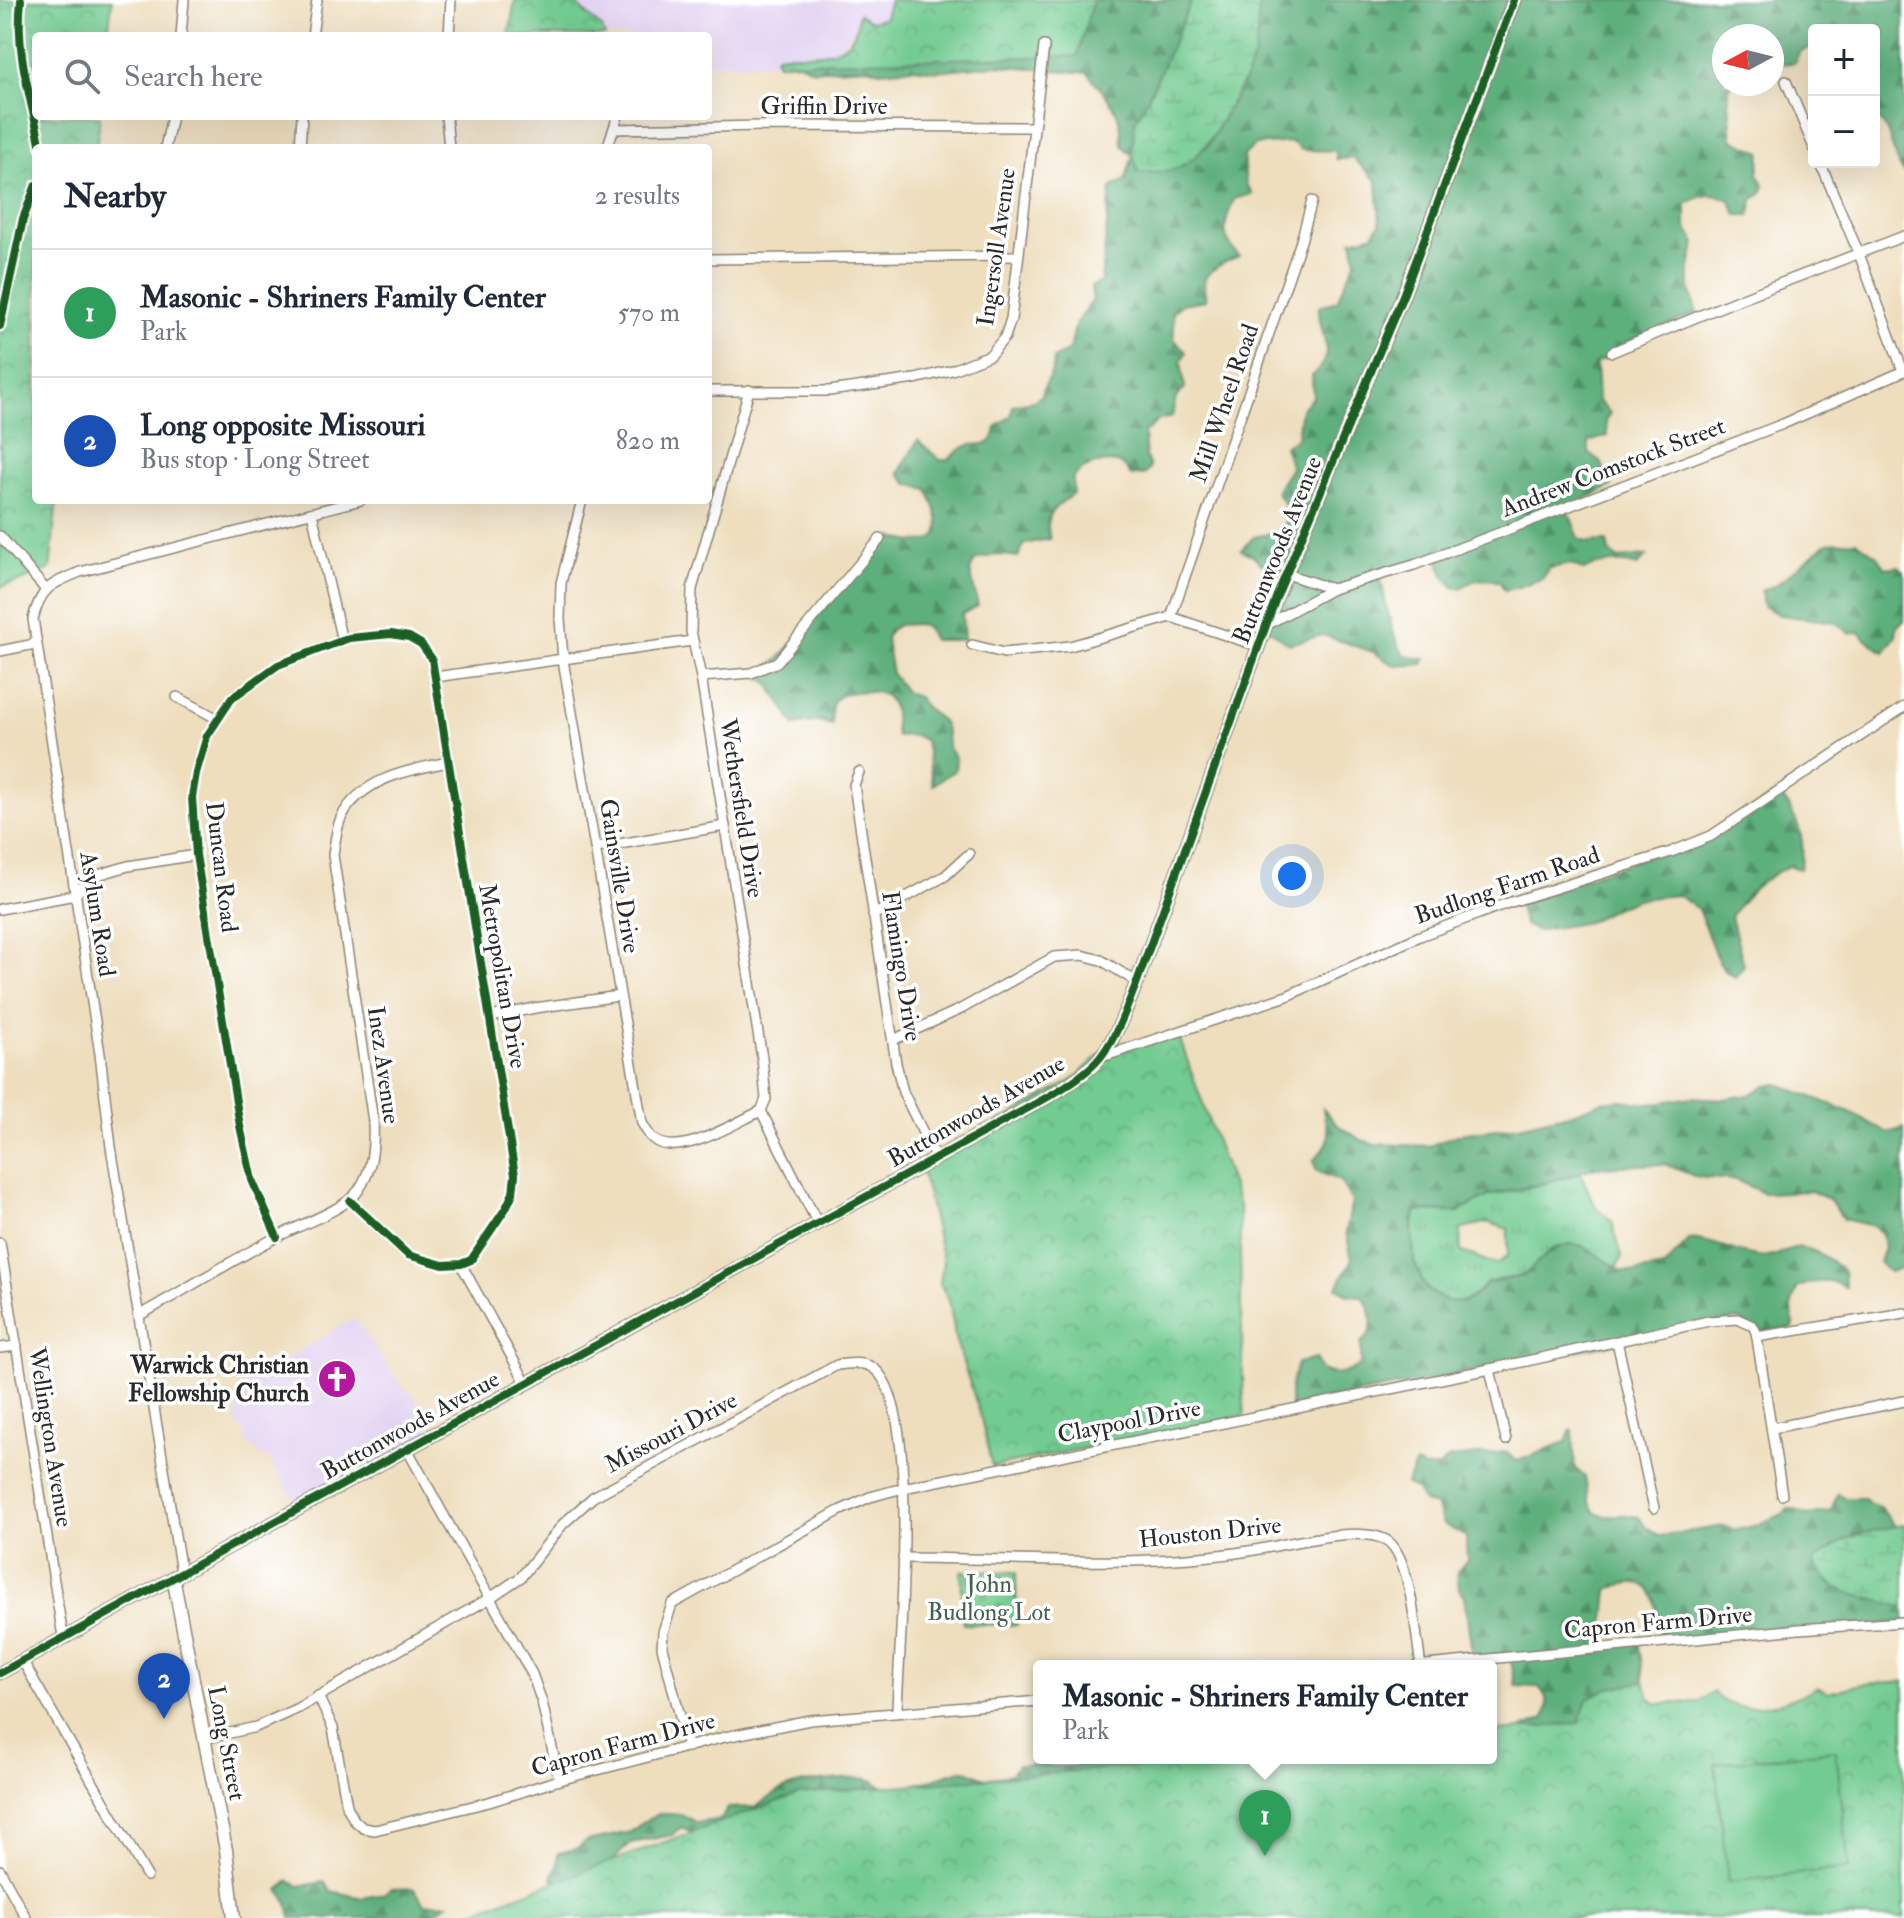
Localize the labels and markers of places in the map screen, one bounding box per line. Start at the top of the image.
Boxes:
place label: Warwick Christian Fellowship Church [128,1350,310,1409]
church icon: Warwick Christian Fellowship Church [316,1358,358,1400]
pin: 2 [138,1653,190,1719]
pin: 1 [1239,1790,1291,1856]

